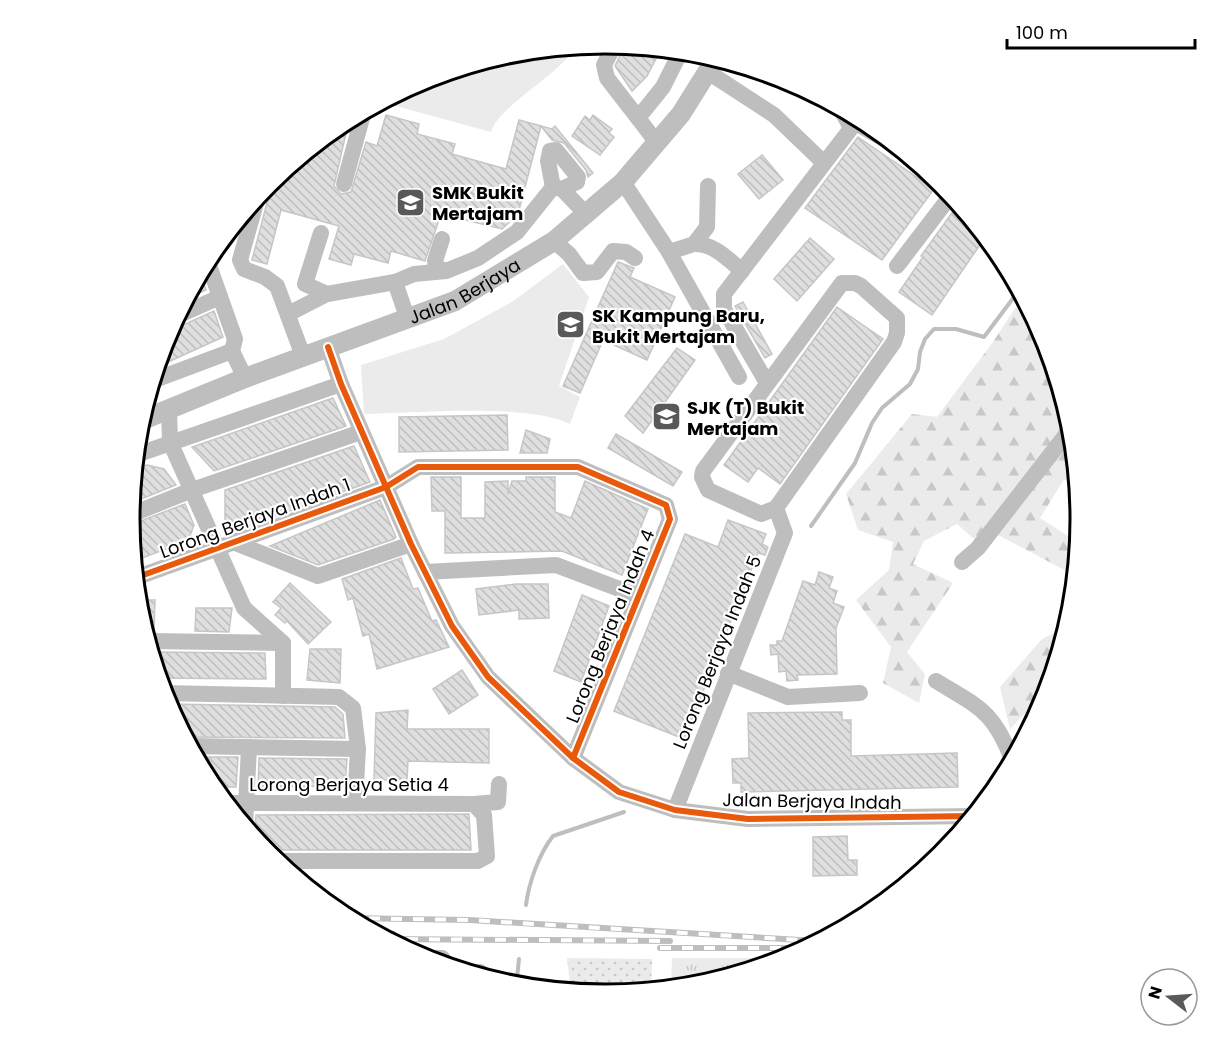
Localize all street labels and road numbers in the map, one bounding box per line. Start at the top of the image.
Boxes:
street label: Jalan Berjaya [405,252,525,329]
street label: Lorong Berjaya Indah 1 [156,472,354,564]
street label: Lorong Berjaya Indah 4 [560,526,660,726]
street label: Lorong Berjaya Indah 5 [667,552,767,752]
street label: Lorong Berjaya Setia 4 [249,772,449,797]
street label: Jalan Berjaya Indah [722,787,902,815]

